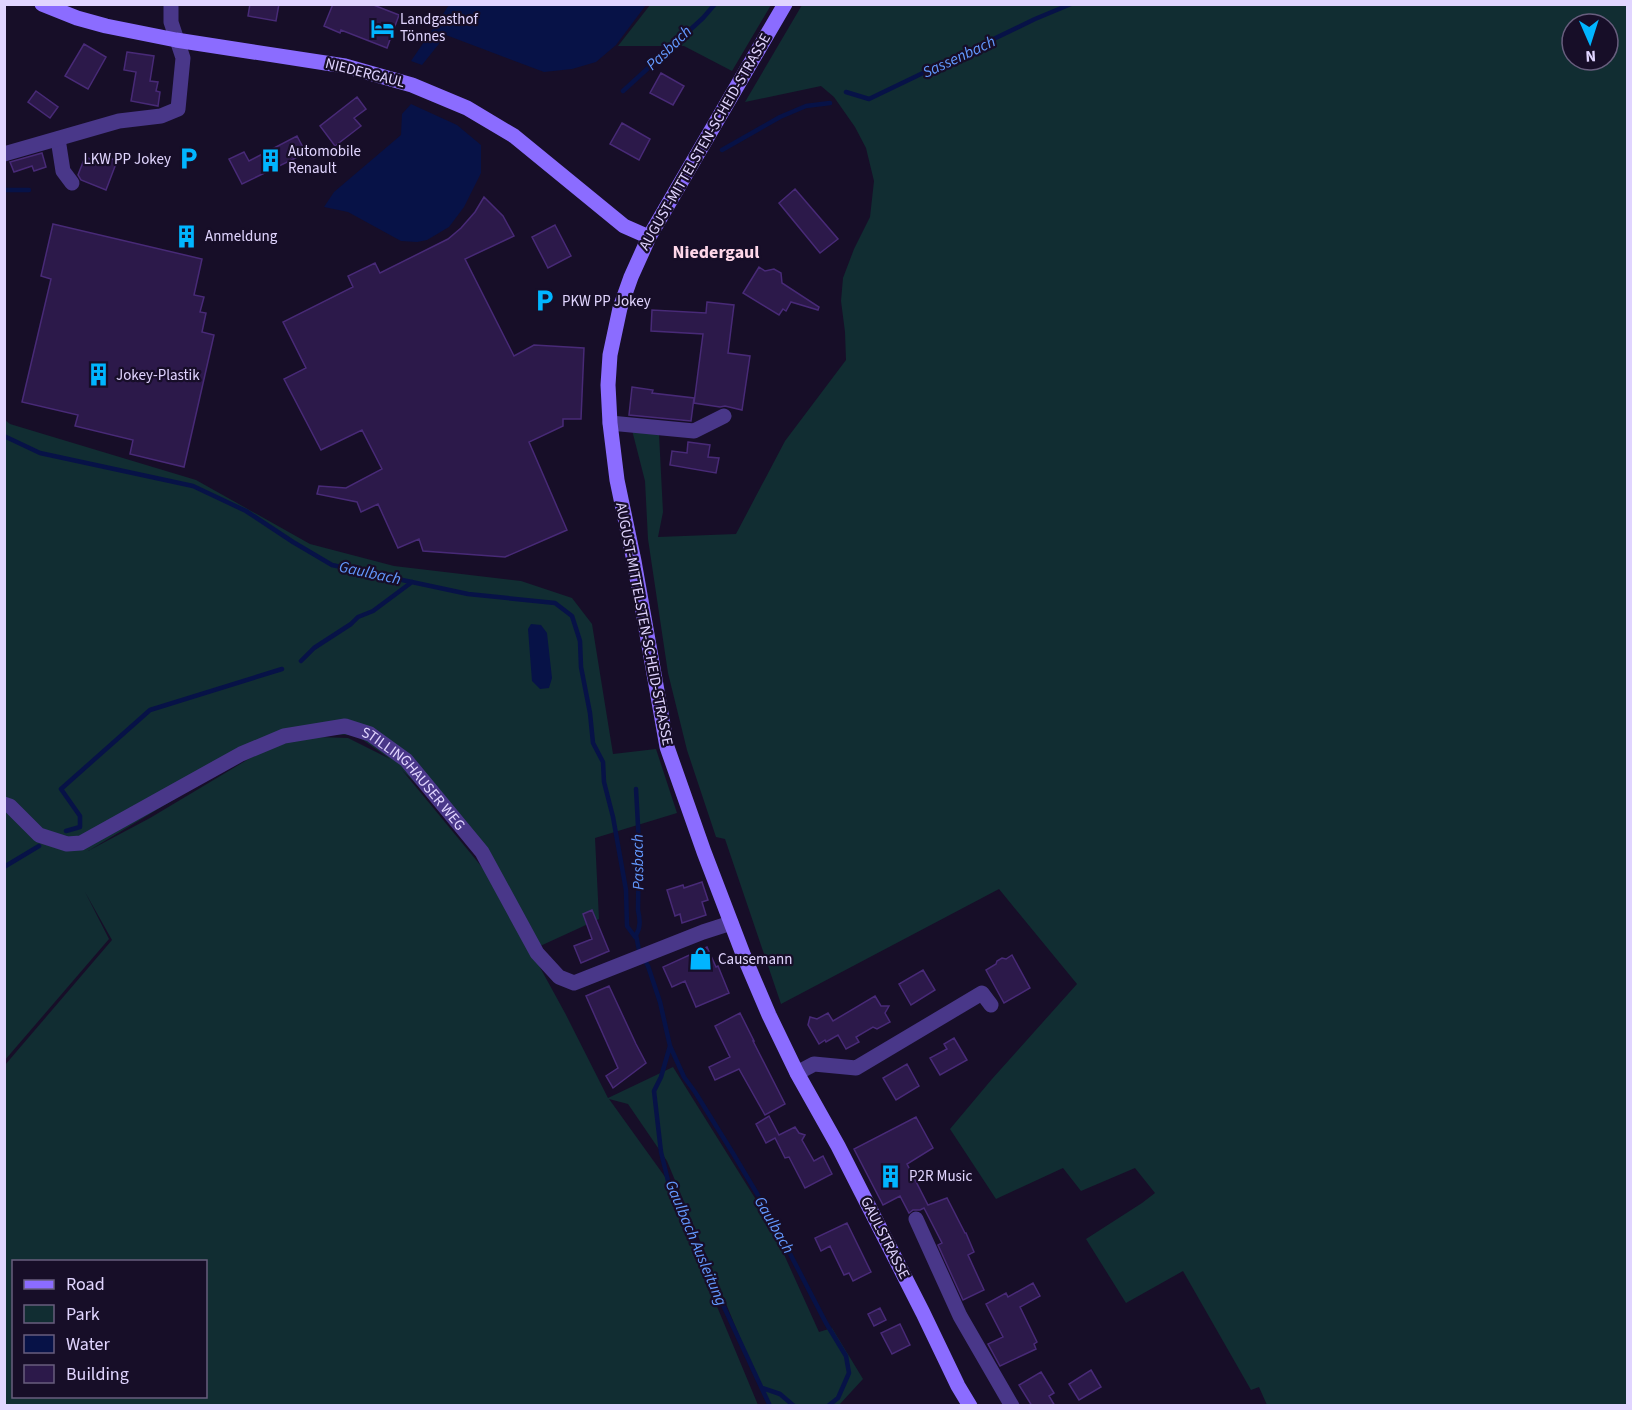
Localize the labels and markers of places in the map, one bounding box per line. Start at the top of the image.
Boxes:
place label: Landgasthof Tönnes [400,9,479,47]
hotel icon: Landgasthof Tönnes [369,15,395,41]
place label: Automobile Renault [288,141,361,179]
parking icon: LKW PP Jokey [176,146,202,172]
building icon: Automobile Renault [257,147,283,173]
place label: LKW PP Jokey [83,149,171,170]
building icon: Anmeldung [174,223,200,249]
place label: Anmeldung [205,226,278,247]
parking icon: PKW PP Jokey [531,288,557,314]
place label: PKW PP Jokey [562,291,651,312]
building icon: Jokey-Plastik [85,362,111,388]
place label: Jokey-Plastik [116,365,200,386]
shop icon: Causemann [687,946,713,972]
place label: Causemann [718,949,792,970]
building icon: P2R Music [878,1163,904,1189]
place label: P2R Music [909,1166,973,1187]

